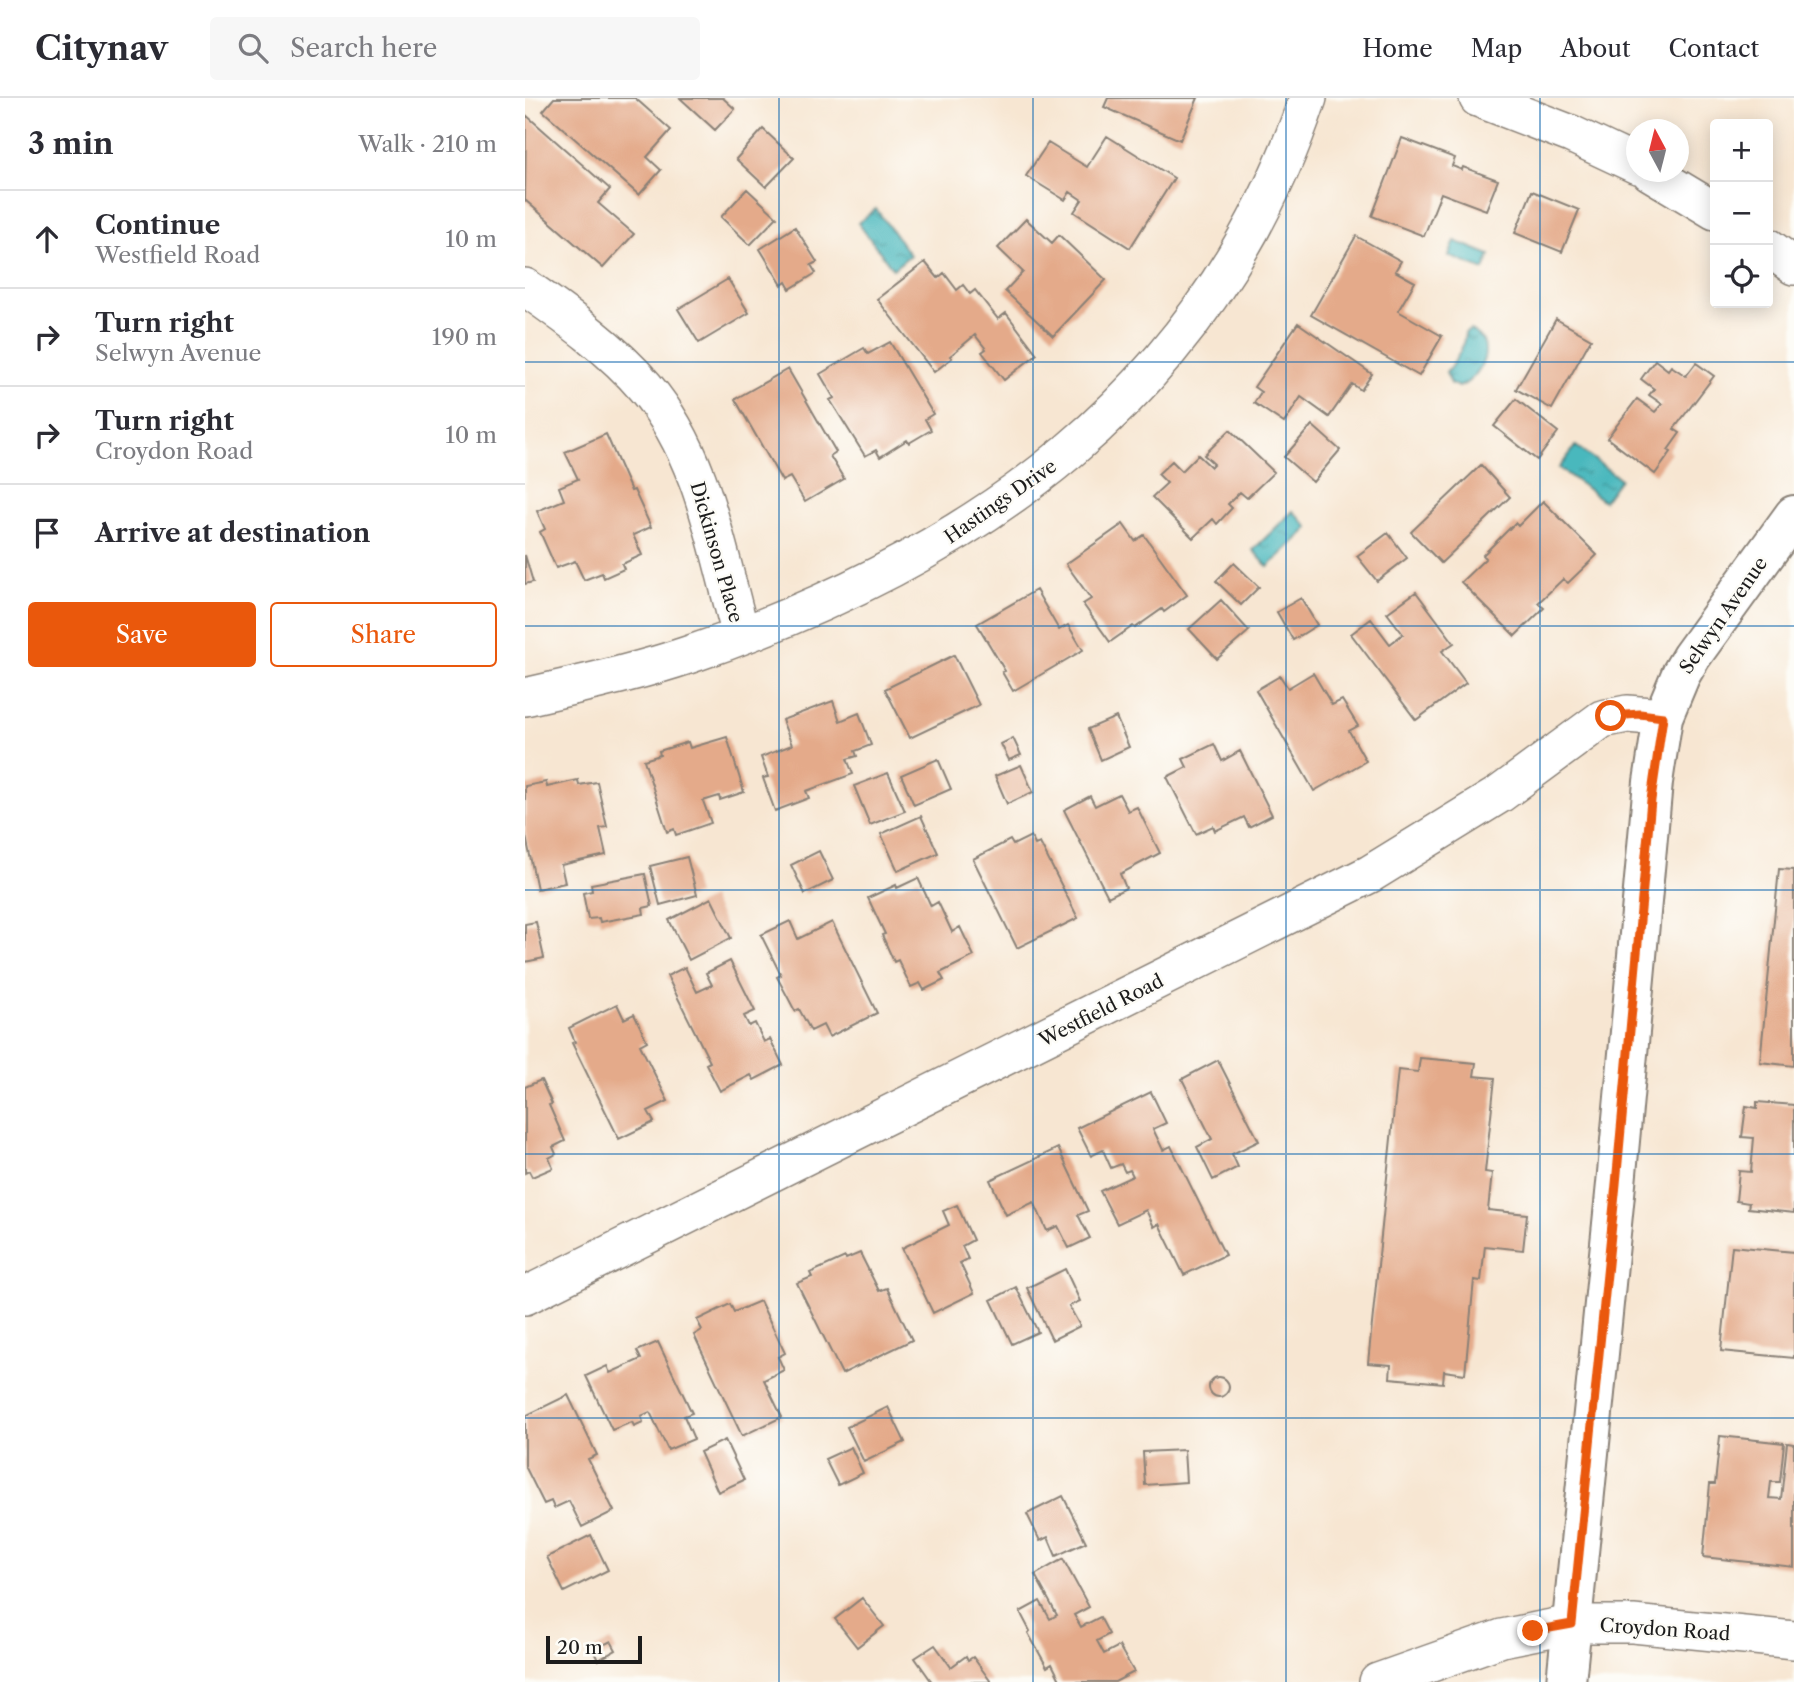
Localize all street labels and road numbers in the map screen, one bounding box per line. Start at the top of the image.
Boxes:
street label: Hastings Drive [940,454,1061,549]
street label: Dickinson Place [685,479,748,625]
street label: Selwyn Avenue [1675,552,1772,678]
street label: Westfield Road [1034,969,1168,1052]
street label: Croydon Road [1599,1613,1731,1646]

